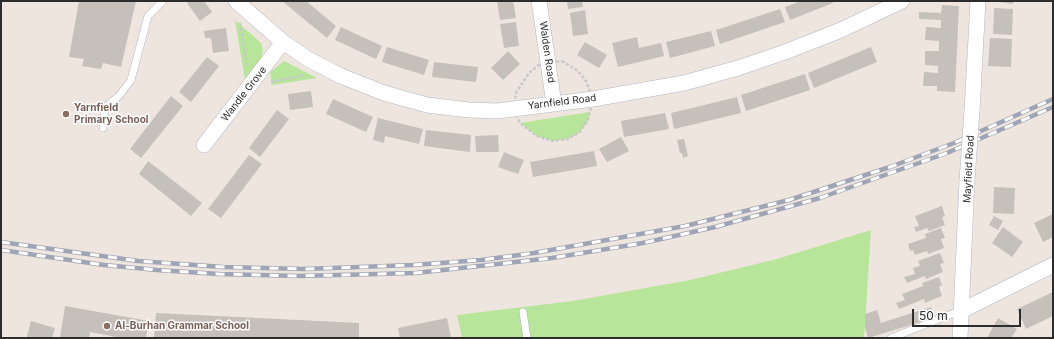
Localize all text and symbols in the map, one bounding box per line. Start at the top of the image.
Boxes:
street label: Walden Road [537,20,557,84]
street label: Wandle Grove [219,64,269,124]
street label: Yarnfield Road [527,92,597,112]
place label: Yarnfield Primary School [74,102,149,126]
marker: Yarnfield Primary School [61,109,71,119]
street label: Mayfield Road [961,135,977,203]
scale bar [914,301,1023,327]
text: 50 m [919,308,948,323]
place label: Al-Burhan Grammar School [115,320,249,332]
marker: Al-Burhan Grammar School [102,321,112,331]

